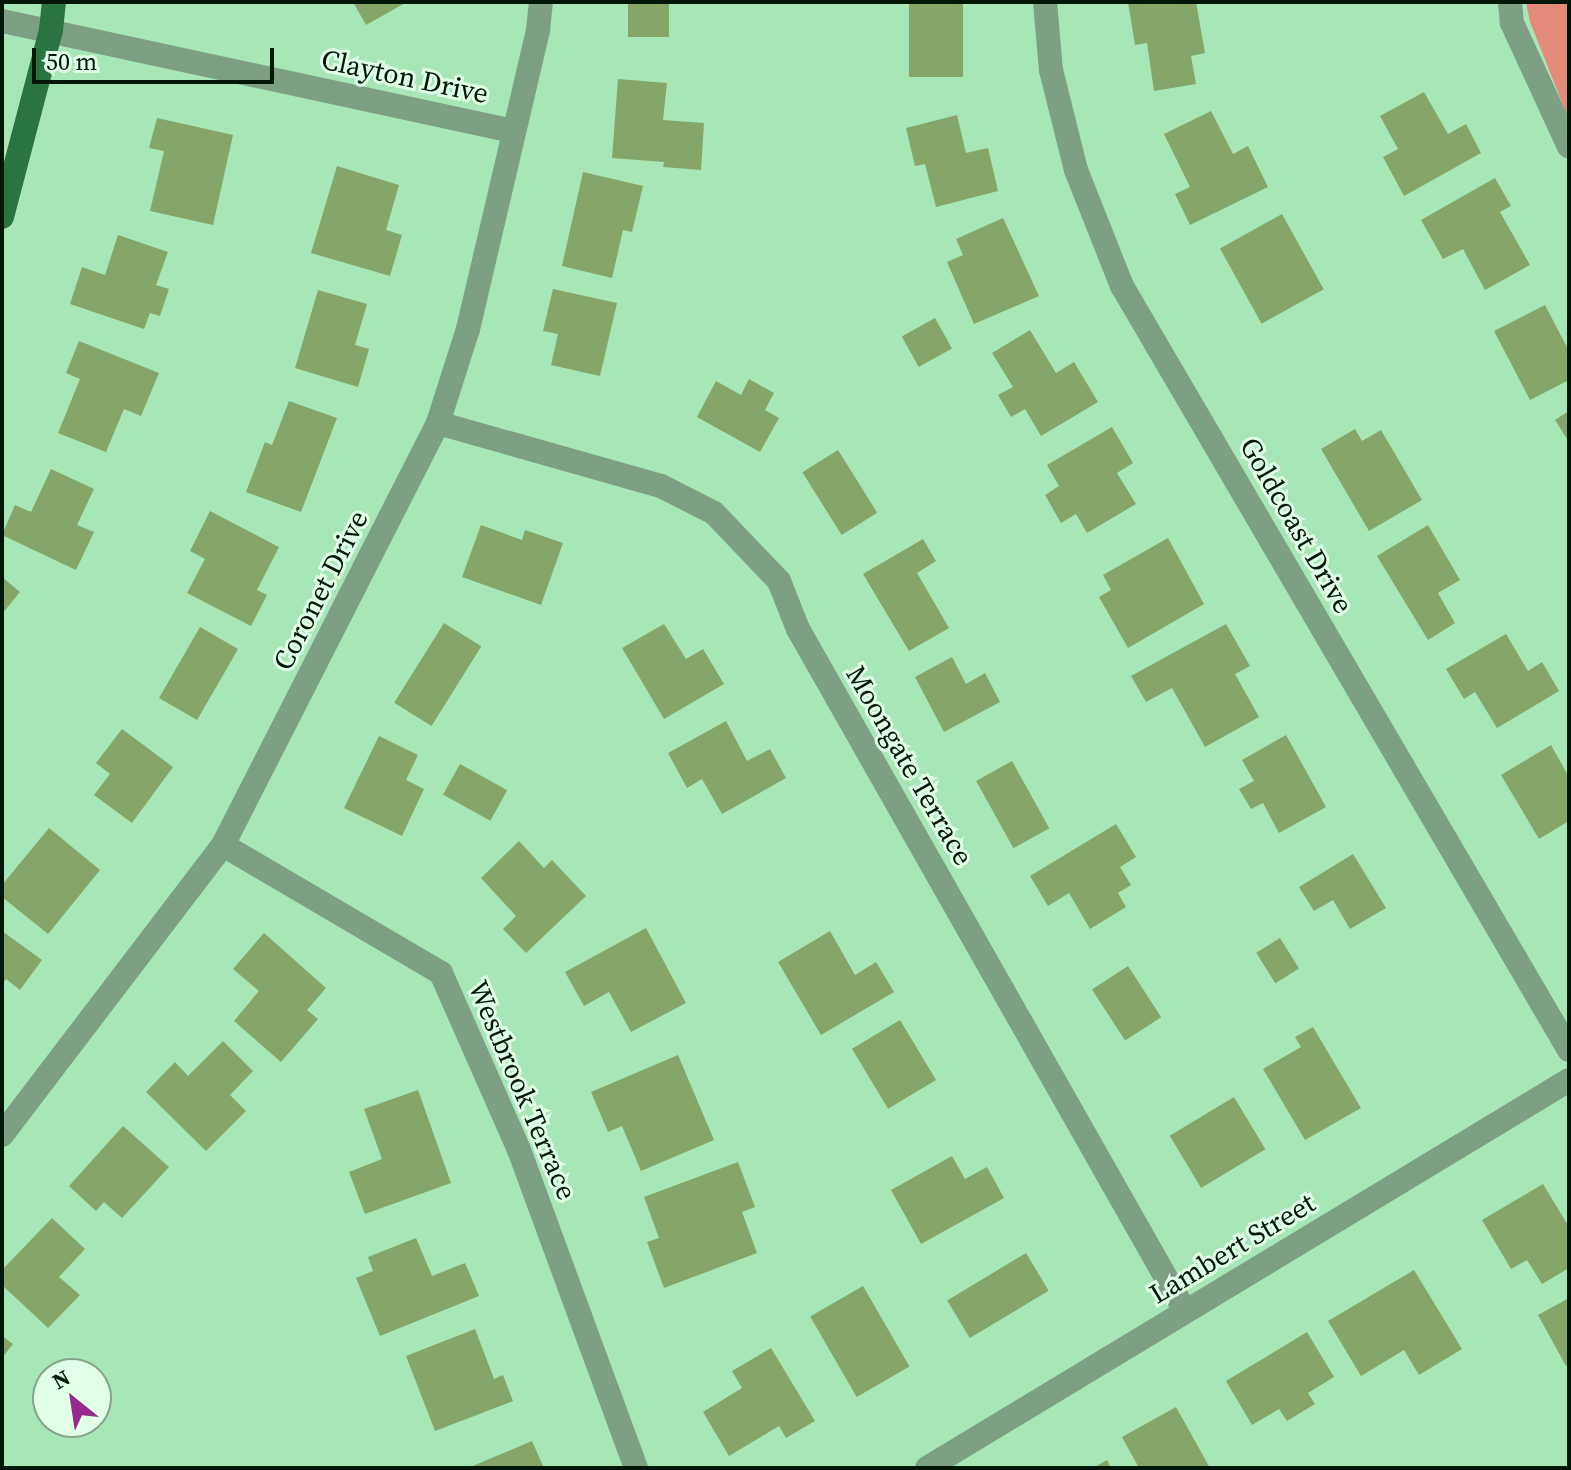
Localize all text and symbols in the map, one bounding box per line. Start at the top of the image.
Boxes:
scale bar [36,32,278,82]
street label: Clayton Drive [318,42,492,110]
text: 50 m [46,45,97,78]
street label: Goldcoast Drive [1233,431,1361,619]
street label: Coronet Drive [265,505,375,675]
street label: Moongate Terrace [839,659,981,871]
street label: Westbrook Terrace [462,975,584,1205]
street label: Lambert Street [1143,1185,1321,1311]
north arrow [32,1358,112,1438]
text: N [47,1362,75,1396]

